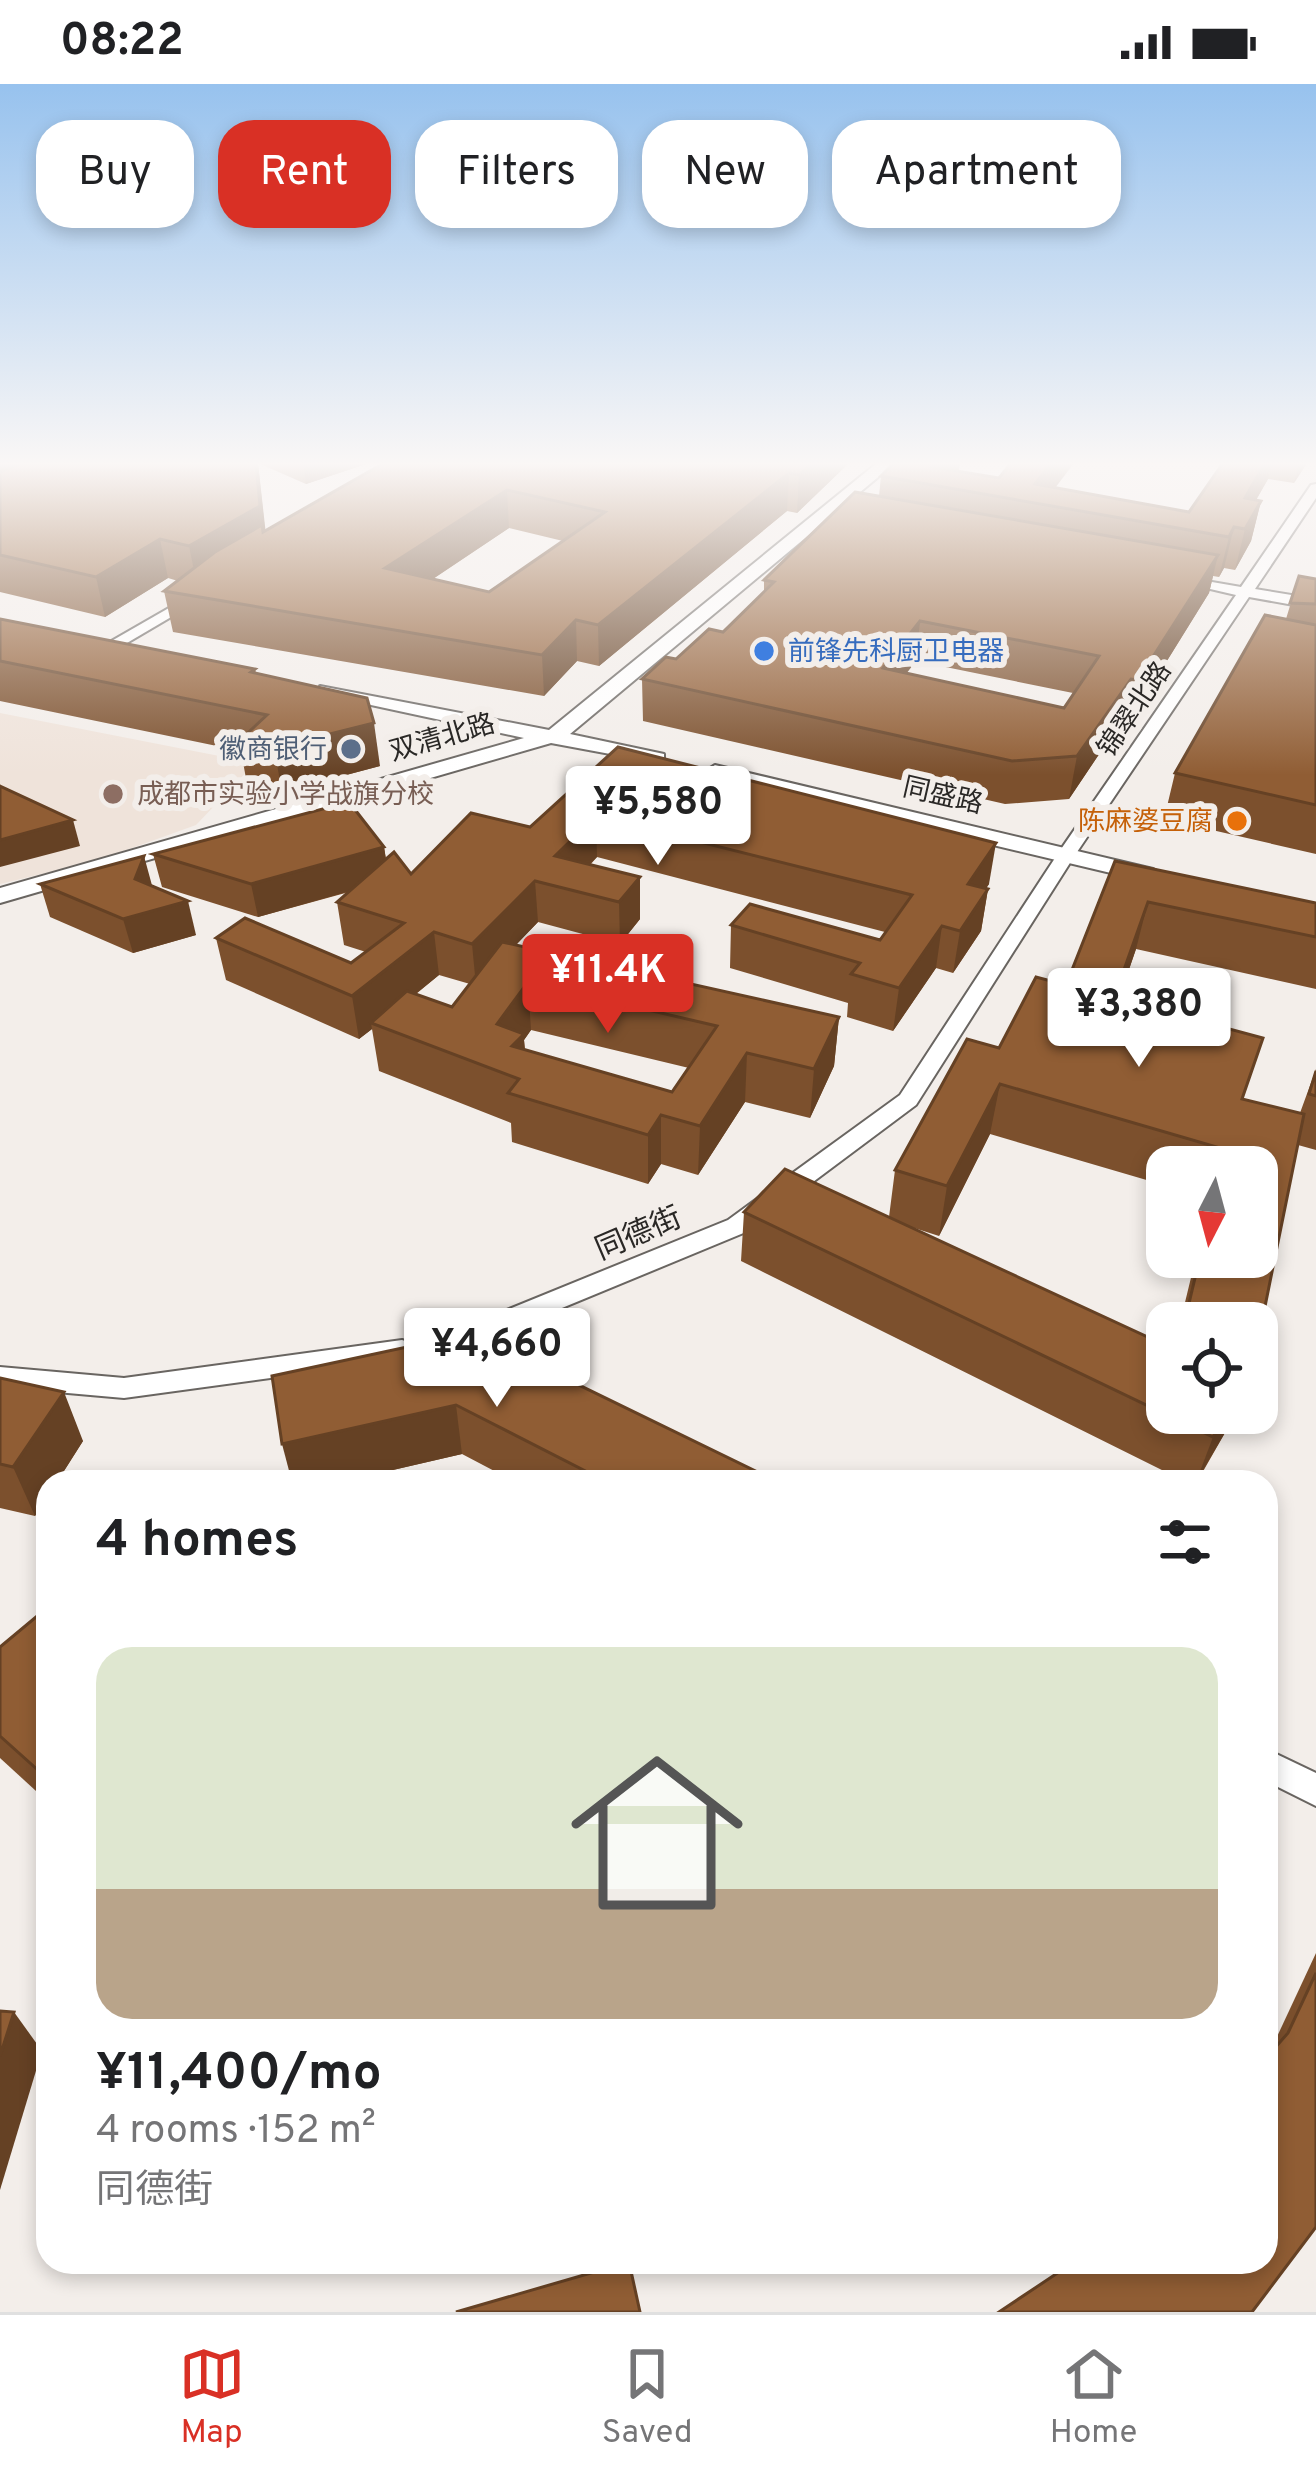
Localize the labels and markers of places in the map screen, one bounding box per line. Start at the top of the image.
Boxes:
place label: 前锋先科厨卫电器 [788,636,1004,670]
marker: 前锋先科厨卫电器 [751,638,777,664]
place label: 徽商银行 [219,734,327,768]
marker: 徽商银行 [338,736,364,762]
pin: ¥5,580 [560,766,756,868]
place label: 成都市实验小学战旗分校 [137,779,434,813]
marker: 成都市实验小学战旗分校 [100,781,126,807]
place label: 陈麻婆豆腐 [1078,806,1213,840]
marker: 陈麻婆豆腐 [1224,808,1250,834]
pin: ¥11.4K [510,934,706,1036]
pin: ¥3,380 [1041,968,1237,1070]
pin: ¥4,660 [399,1308,595,1410]

